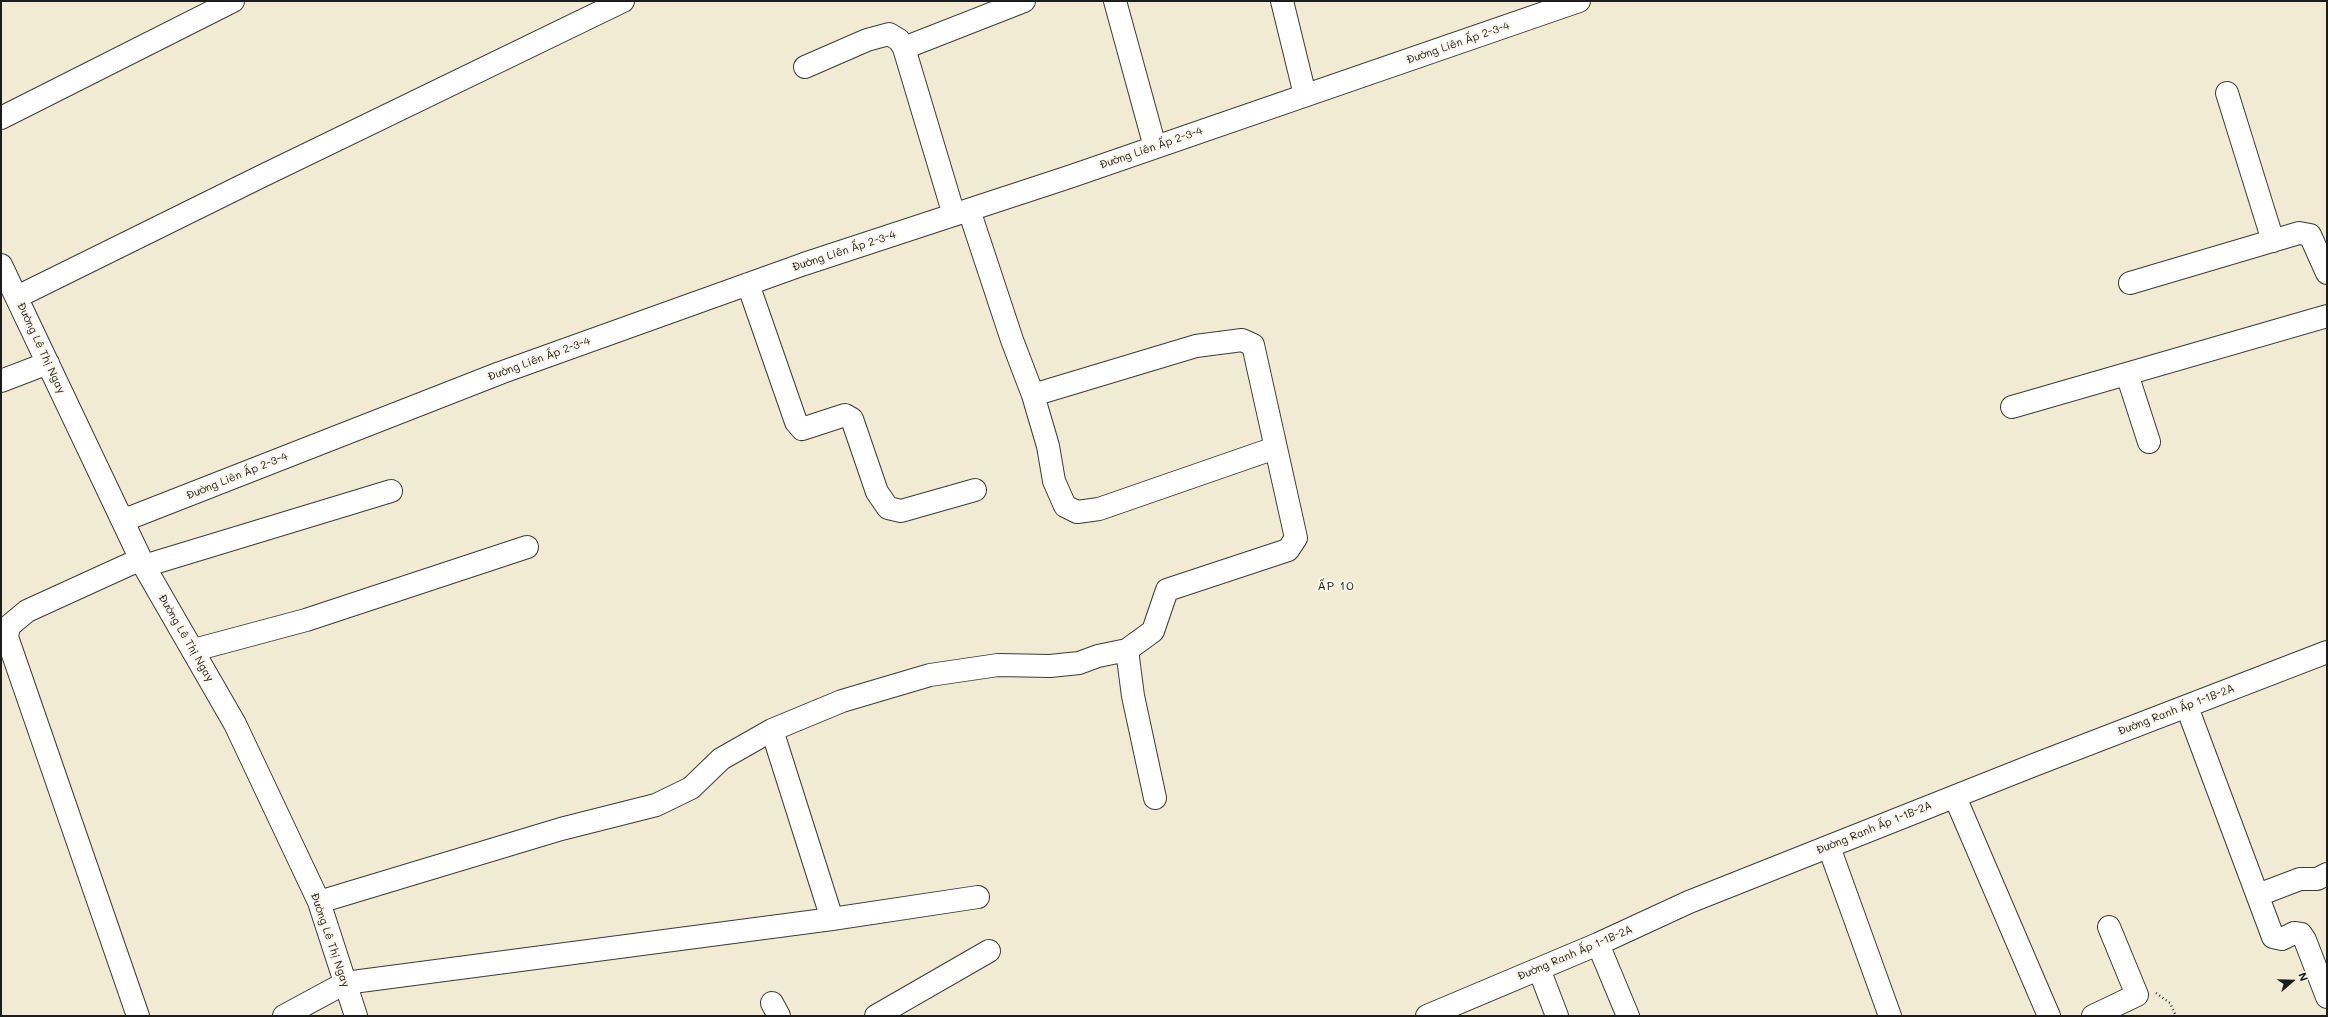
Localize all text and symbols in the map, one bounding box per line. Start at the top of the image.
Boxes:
street label: Đường Liên Ấp 2-3-4 [1405,19,1511,67]
street label: Đường Liên Ấp 2-3-4 [1098,124,1204,172]
street label: Đường Liên Ấp 2-3-4 [790,228,898,274]
street label: Đường Lê Thị Ngay [14,300,68,396]
street label: Đường Liên Ấp 2-3-4 [486,334,592,384]
street label: Đường Liên Ấp 2-3-4 [184,450,290,502]
district label: ẤP 10 [1317,579,1355,593]
street label: Đường Lê Thị Ngay [156,592,216,684]
street label: Đường Ranh Ấp 1-1B-2A [2116,682,2236,738]
street label: Đường Ranh Ấp 1-1B-2A [1814,799,1934,857]
street label: Đường Lê Thị Ngay [308,891,352,989]
street label: Đường Ranh Ấp 1-1B-2A [1515,923,1635,983]
north arrow [2272,961,2312,1001]
text: N [2295,970,2312,983]

